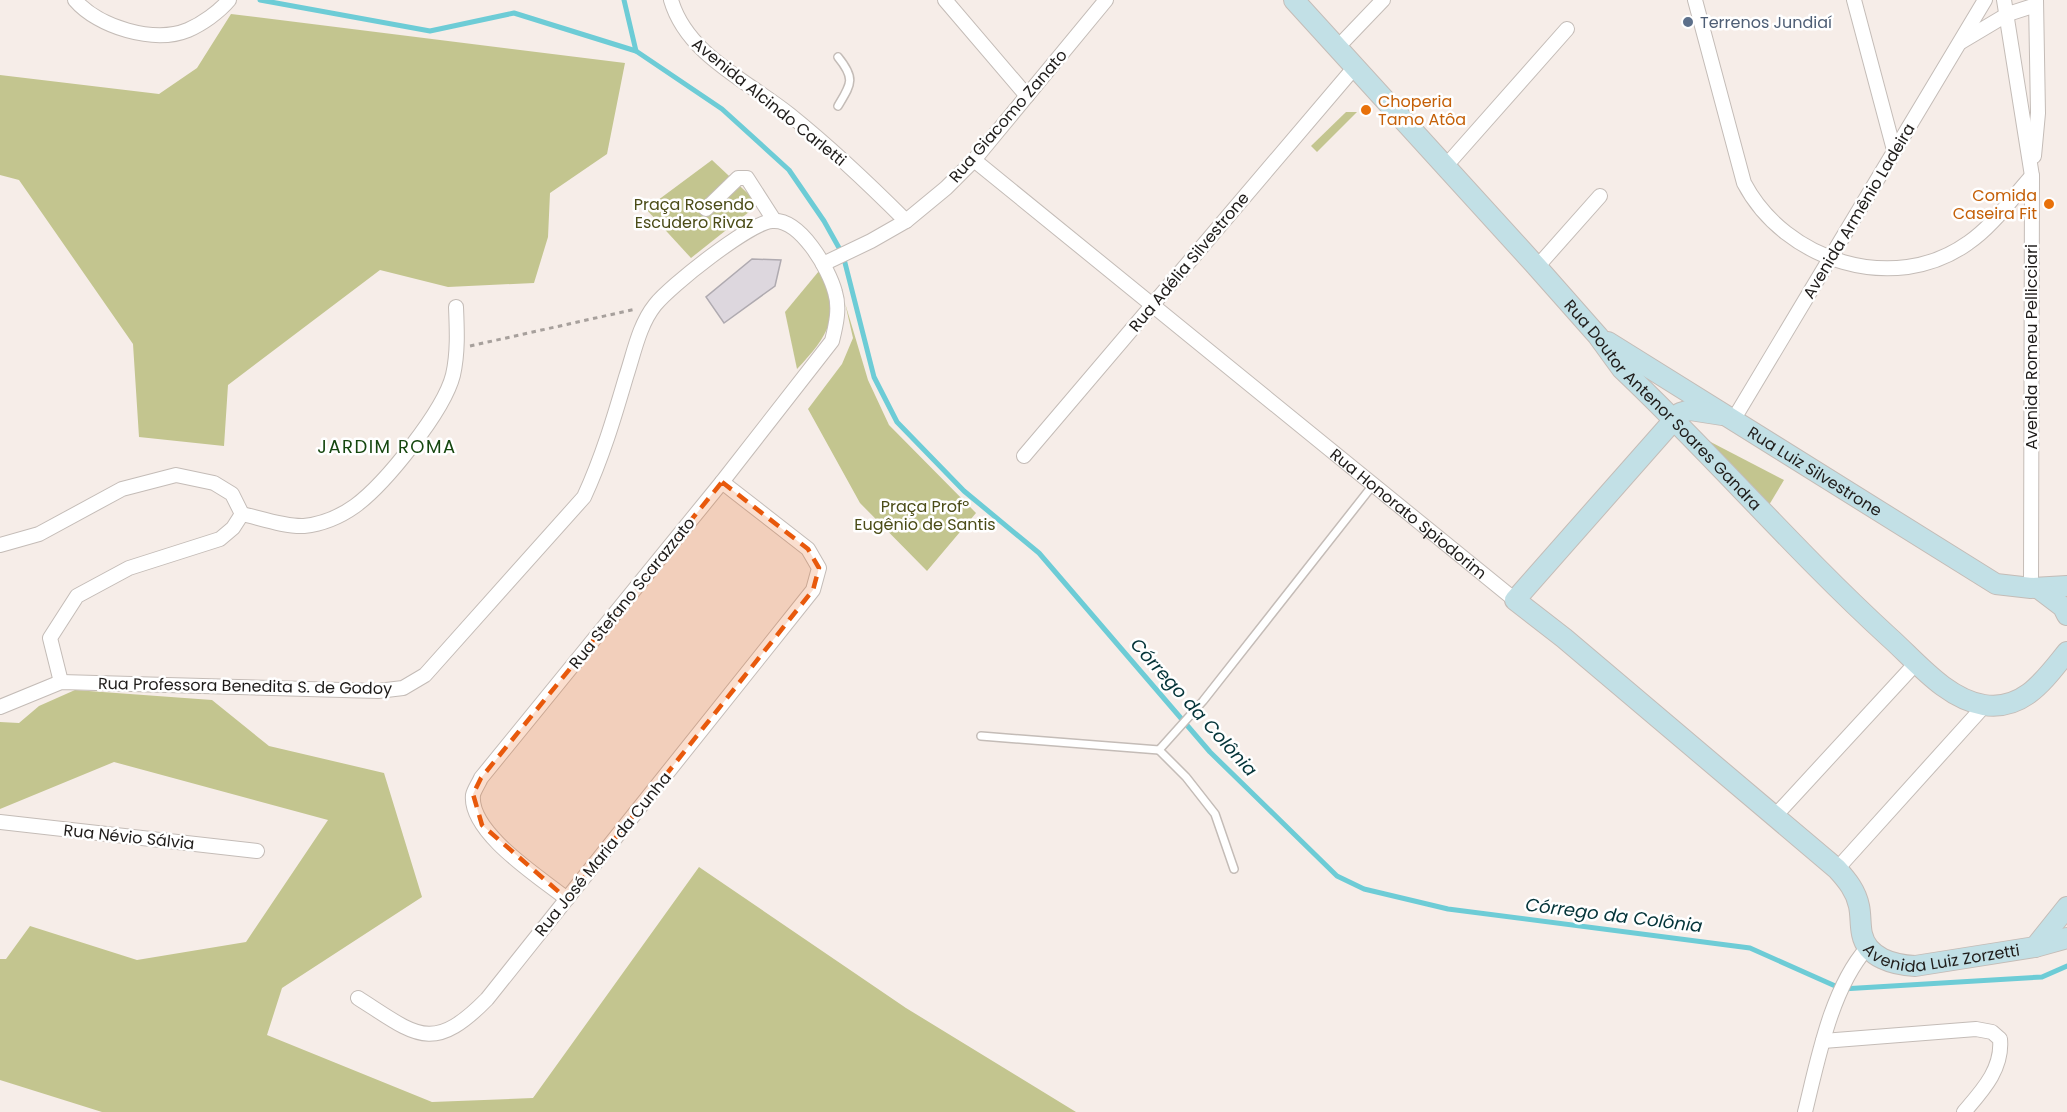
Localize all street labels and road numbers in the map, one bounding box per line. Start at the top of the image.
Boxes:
street label: Avenida Alcindo Carletti [687,33,851,171]
street label: Rua Giacomo Zanato [944,44,1072,188]
street label: Avenida Armênio Ladeira [1797,119,1921,303]
street label: Rua Adélia Silvestrone [1124,187,1255,337]
street label: Avenida Romeu Pellicciari [2020,244,2043,450]
street label: Rua Doutor Antenor Soares Gandra [1559,294,1767,515]
street label: Rua Luiz Silvestrone [1743,420,1887,522]
street label: Rua Honorato Spiodorim [1325,443,1492,584]
street label: Rua Stefano Scarazzato [564,512,700,674]
street label: Rua Professora Benedita S. de Godoy [98,672,392,700]
street label: Rua José Maria da Cunha [529,767,677,941]
street label: Rua Névio Sálvia [62,819,196,855]
street label: Avenida Luiz Zorzetti [1858,938,2021,978]

